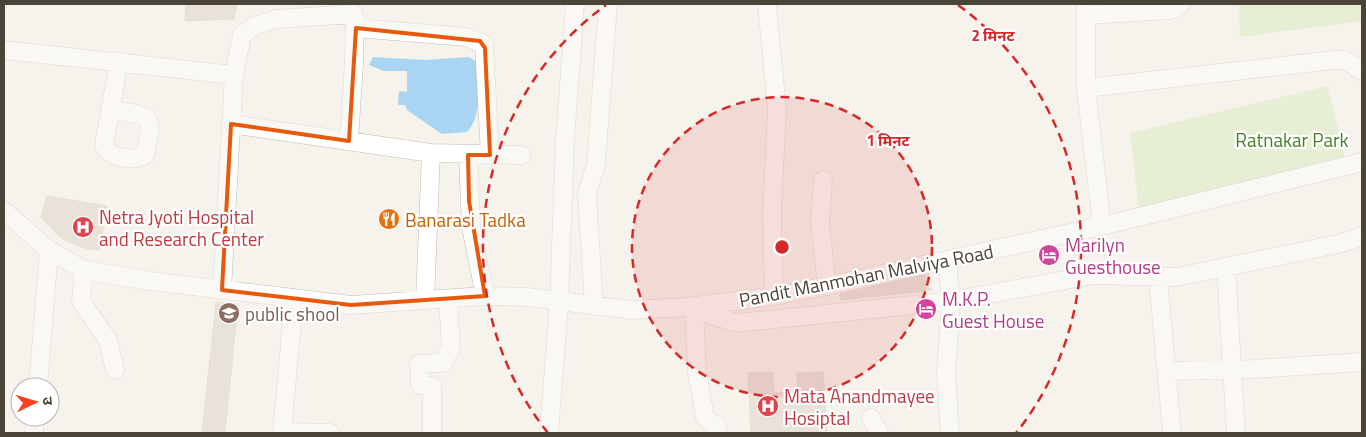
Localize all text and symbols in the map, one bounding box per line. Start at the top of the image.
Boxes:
text: 2 मिनट [971,24,1016,47]
park label: Ratnakar Park [1235,125,1349,154]
text: 1 मिनट [866,129,911,152]
place label: Netra Jyoti Hospital and Research Center [99,202,264,253]
place label: Banarasi Tadka [405,205,526,234]
restaurant icon: Banarasi Tadka [377,207,401,231]
hospital icon: Netra Jyoti Hospital and Research Center [71,215,95,239]
place label: Marilyn Guesthouse [1065,230,1161,281]
street label: Pandit Manmohan Malviya Road [736,236,996,314]
centre of rings [773,238,791,256]
hotel icon: Marilyn Guesthouse [1037,243,1061,267]
place label: M.K.P. Guest House [942,284,1044,335]
hotel icon: M.K.P. Guest House [914,297,938,321]
place label: public shool [245,299,340,328]
school or university icon: public shool [217,301,241,325]
north arrow [10,377,60,427]
place label: Mata Anandmayee Hosiptal [784,381,935,432]
hospital icon: Mata Anandmayee Hosiptal [756,394,780,418]
text: उ [38,396,59,407]

